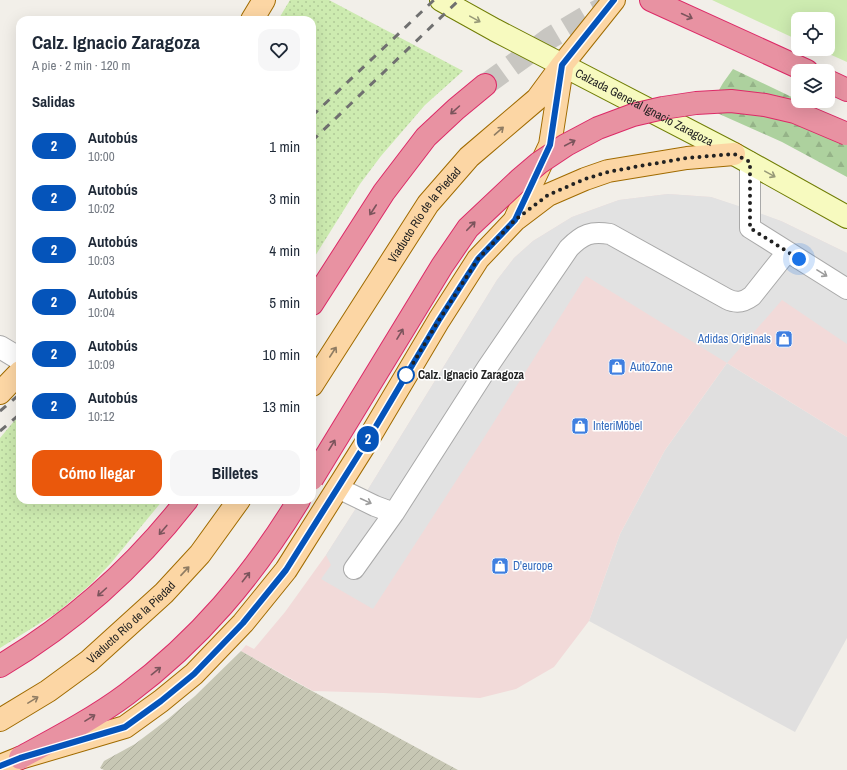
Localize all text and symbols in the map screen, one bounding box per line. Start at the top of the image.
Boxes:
map controls [791,12,835,108]
button: locate [791,12,835,56]
one-way arrow [681,13,693,20]
one-way arrow [469,15,481,23]
text: Calz. Ignacio Zaragoza [32,29,200,55]
button: heart [258,29,300,71]
text: A pie · 2 min · 120 m [32,57,130,74]
button: layers [791,64,835,108]
street label: Calzada General Ignacio Zaragoza [573,65,717,150]
text: Salidas [32,91,75,112]
one-way arrow [450,105,460,115]
text: Autobús [88,127,138,148]
one-way arrow [493,127,504,136]
text: 1 min [269,136,300,157]
text: 2 [51,137,57,155]
one-way arrow [564,138,576,146]
text: 10:00 [88,148,115,165]
street label: Viaducto Río de la Piedad [384,164,465,266]
one-way arrow [764,170,776,178]
text: Autobús [88,179,138,200]
text: 3 min [269,188,300,209]
text: 2 [51,189,57,207]
text: 10:02 [88,200,115,217]
one-way arrow [368,204,376,216]
one-way arrow [466,221,476,231]
text: Autobús [88,231,138,252]
text: 4 min [269,240,300,261]
text: 2 [51,241,57,259]
your location [789,249,809,269]
text: 10:03 [88,252,115,269]
one-way arrow [816,269,827,277]
text: Autobús [88,283,138,304]
text: 5 min [269,292,300,313]
text: 2 [51,293,57,311]
text: 10:04 [88,304,115,321]
one-way arrow [396,329,404,340]
shop icon: Adidas Originals [774,329,794,349]
place label: Adidas Originals [697,331,771,347]
text: Autobús [88,335,138,356]
text: 10 min [262,344,300,365]
text: 2 [51,345,57,363]
one-way arrow [329,347,337,358]
text: 10:09 [88,356,115,373]
shop icon: AutoZone [607,357,627,377]
place label: AutoZone [629,359,673,375]
marker: Calz. Ignacio Zaragoza [397,366,415,384]
place label: Calz. Ignacio Zaragoza [418,367,525,383]
text: Autobús [88,387,138,408]
text: 13 min [262,396,300,417]
text: 2 [51,397,57,415]
text: 10:12 [88,408,115,425]
shop icon: InteriMöbel [570,416,590,436]
place label: InteriMöbel [593,418,642,434]
line badge: 2 [355,426,381,452]
text: 2 [365,430,371,448]
one-way arrow [329,439,337,451]
button: Cómo llegar [32,450,162,496]
button: Billetes [170,450,300,496]
one-way arrow [359,498,371,505]
one-way arrow [158,525,167,536]
shop icon: D'europe [490,556,510,576]
place label: D'europe [513,558,553,574]
one-way arrow [180,566,190,576]
one-way arrow [241,572,250,583]
street label: Viaducto Río de la Piedad [83,578,179,667]
one-way arrow [97,587,107,597]
one-way arrow [151,667,162,675]
one-way arrow [28,696,39,705]
one-way arrow [84,713,96,721]

